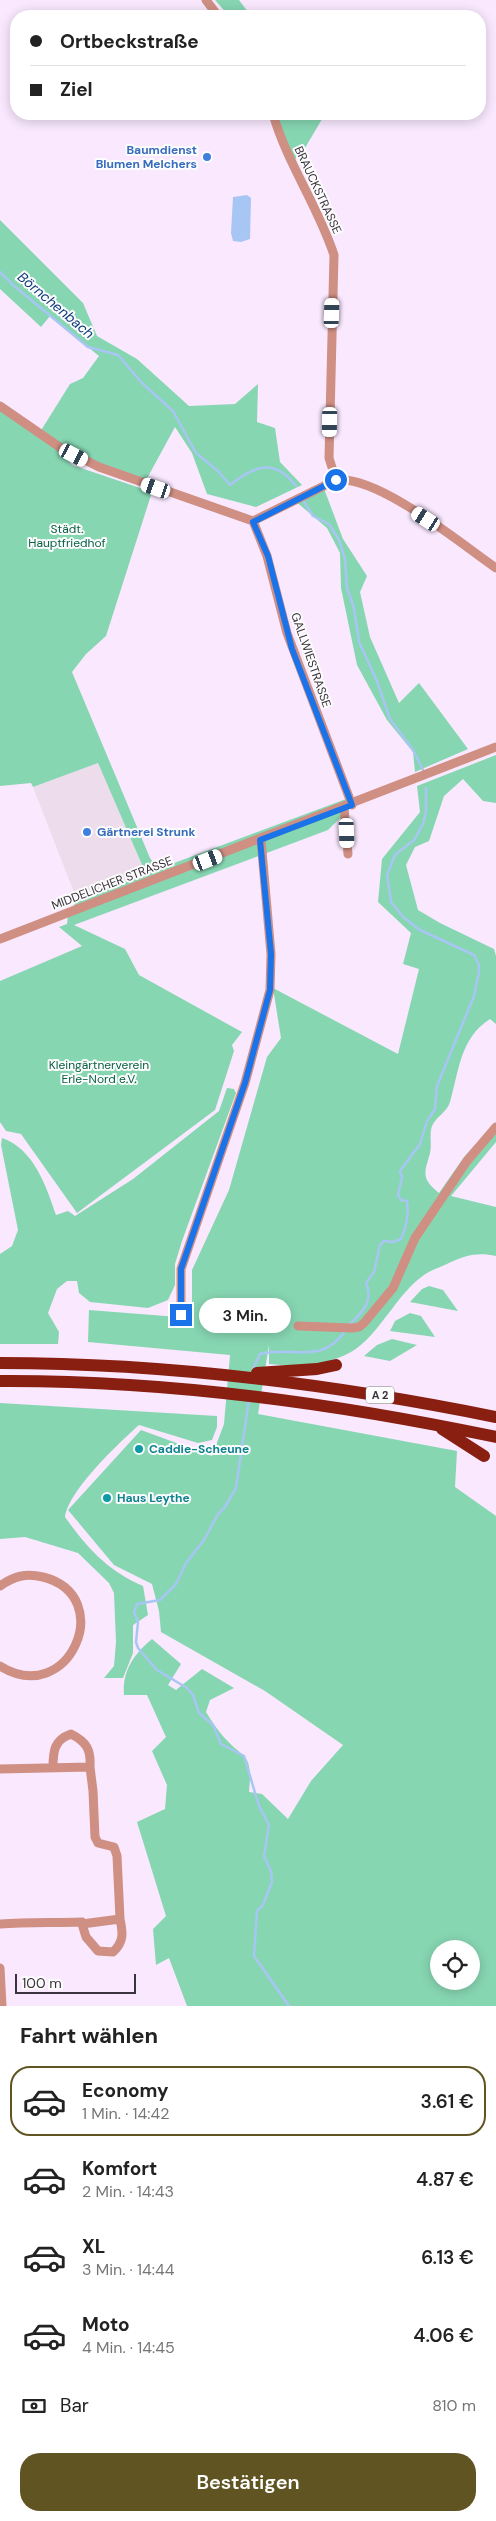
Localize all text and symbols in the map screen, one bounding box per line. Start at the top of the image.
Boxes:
text: Ortbeckstraße [60,29,199,54]
text: Ziel [60,77,93,102]
place label: Baumdienst Blumen Melchers [96,142,197,172]
street label: BRAUCKSTRASSE [291,144,345,237]
marker: Baumdienst Blumen Melchers [201,151,213,163]
water label: Börnchenbach [14,268,98,342]
car [323,298,340,328]
car [322,407,337,437]
car [57,442,90,468]
route start [325,469,347,491]
car [139,476,172,500]
car [409,505,442,533]
park label: Städt. Hauptfriedhof [28,521,106,551]
street label: GALLWIESTRASSE [287,610,335,710]
car [338,818,355,848]
place label: Gärtnerei Strunk [97,824,195,840]
marker: Gärtnerei Strunk [81,826,93,838]
car [191,848,224,872]
street label: MIDDELICHER STRASSE [49,852,175,913]
park label: Kleingärtnerverein Erle-Nord e.V. [49,1057,149,1087]
callout: 3 Min. [198,1298,291,1332]
route end [170,1304,192,1326]
text: 3 Min. [222,1305,268,1326]
road number: A 2 [366,1386,394,1404]
place label: Caddie-Scheune [149,1441,249,1457]
marker: Caddie-Scheune [133,1443,145,1455]
place label: Haus Leythe [117,1490,190,1506]
marker: Haus Leythe [101,1492,113,1504]
map controls [430,1940,480,1990]
button: locate [430,1940,480,1990]
scale bar [15,1971,136,1994]
text: 100 m [22,1974,62,1992]
text: Fahrt wählen [20,2021,158,2050]
text: Economy [82,2078,169,2103]
icon: car [22,2079,67,2124]
text: 3.61 € [421,2089,474,2114]
text: 1 Min. · 14:42 [82,2103,169,2124]
text: Komfort [82,2156,157,2181]
icon: car [22,2157,67,2202]
text: 4.87 € [416,2167,474,2192]
text: 2 Min. · 14:43 [82,2181,174,2202]
text: XL [82,2234,105,2259]
icon: car [22,2235,67,2280]
text: 6.13 € [421,2245,474,2270]
text: 3 Min. · 14:44 [82,2259,174,2280]
text: Moto [82,2312,130,2337]
icon: car [22,2313,67,2358]
text: 4.06 € [413,2323,474,2348]
text: 4 Min. · 14:45 [82,2337,175,2358]
icon: cash [20,2392,48,2420]
text: Bar [60,2393,89,2418]
text: 810 m [432,2395,476,2416]
button: Bestätigen [20,2453,476,2511]

